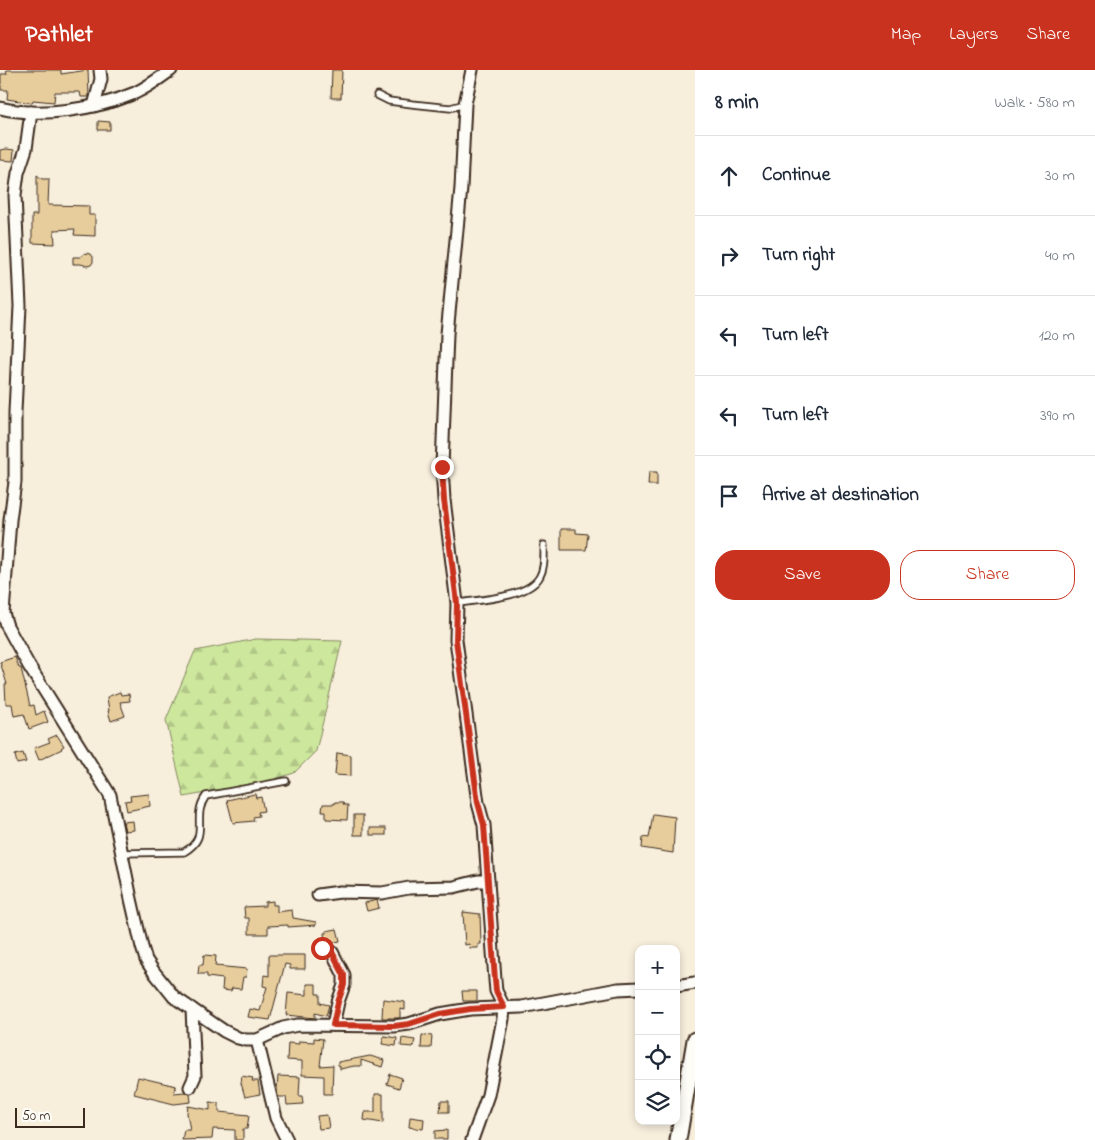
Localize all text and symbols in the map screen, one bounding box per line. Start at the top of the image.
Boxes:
text: Pathlet [25,18,93,53]
text: Map [891,22,921,48]
text: Layers [949,22,999,48]
text: Share [1027,22,1070,48]
text: 8 min [715,88,759,118]
text: Walk · 580 m [994,91,1075,115]
icon: ahead [715,162,743,190]
text: Continue [762,162,830,189]
text: 30 m [1045,164,1075,188]
icon: right [715,242,743,270]
text: Turn right [762,242,835,269]
text: 40 m [1045,244,1075,268]
icon: left [715,322,743,350]
text: Turn left [762,322,829,349]
text: 120 m [1039,324,1075,348]
icon: left [715,402,743,430]
text: Turn left [762,402,829,429]
text: 390 m [1040,404,1075,428]
route end [431,456,454,479]
icon: arrive [715,482,743,510]
text: Arrive at destination [762,482,919,509]
button: Save [715,550,890,600]
button: Share [900,550,1075,600]
route start [311,937,334,960]
map controls [635,945,680,1125]
button: + [635,945,680,990]
button: − [635,990,680,1035]
button: locate [635,1035,680,1080]
button: layers [635,1080,680,1125]
scale bar [15,1105,85,1128]
text: 50 m [22,1106,50,1127]

